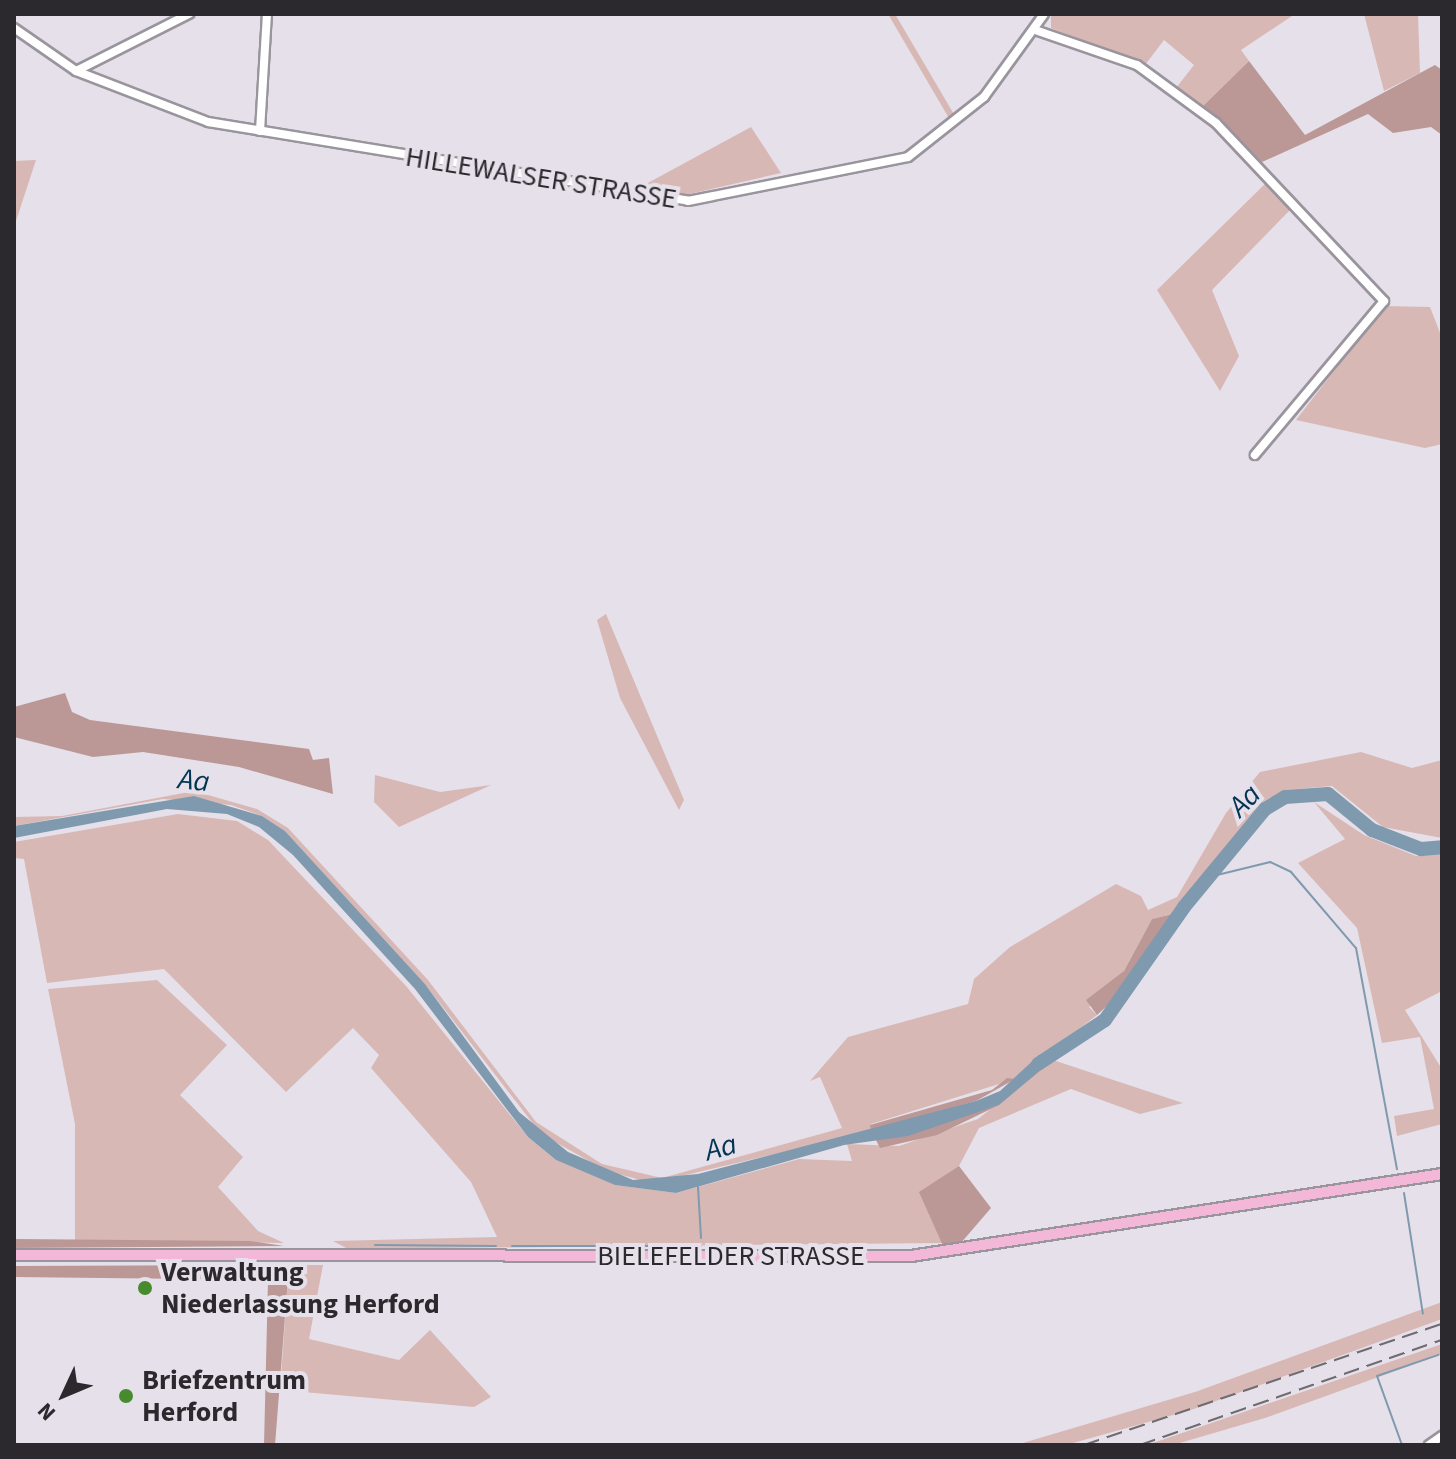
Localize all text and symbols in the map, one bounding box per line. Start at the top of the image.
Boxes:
street label: HILLEWALSER STRASSE [403,140,679,216]
water label: Aa [177,762,211,800]
water label: Aa [1221,777,1269,825]
water label: Aa [701,1127,741,1169]
street label: BIELEFELDER STRASSE [597,1239,865,1273]
place label: Verwaltung Niederlassung Herford [161,1255,440,1321]
marker: Verwaltung Niederlassung Herford [136,1279,154,1297]
north arrow [24,1355,104,1435]
place label: Briefzentrum Herford [142,1363,306,1429]
marker: Briefzentrum Herford [117,1387,135,1405]
text: N [30,1395,63,1428]

